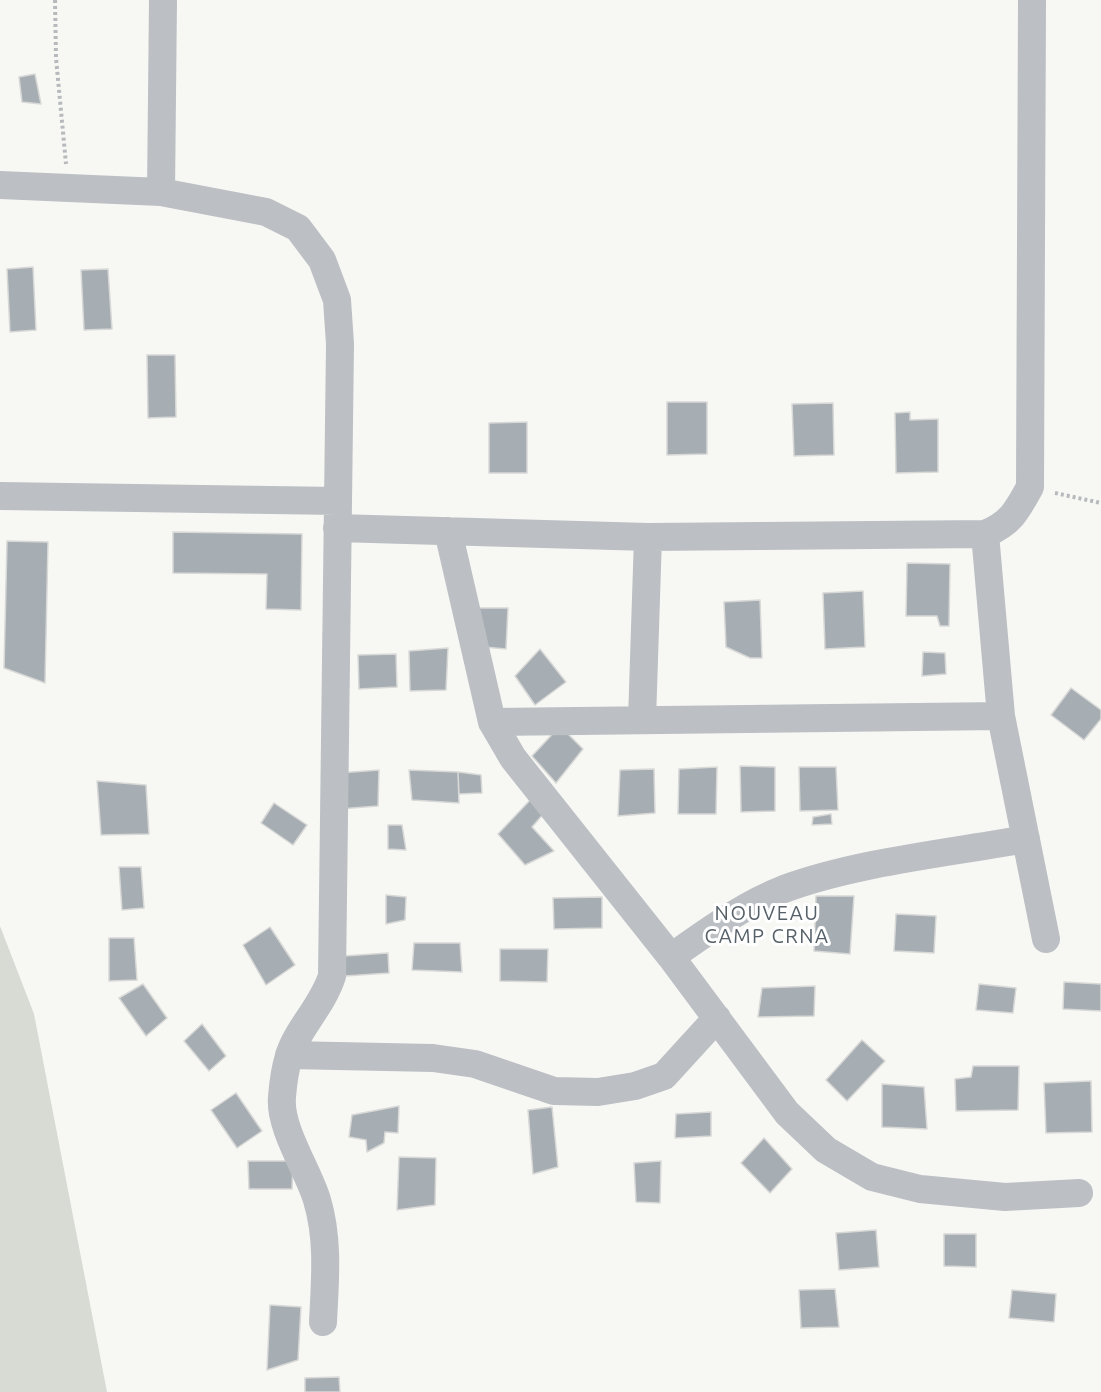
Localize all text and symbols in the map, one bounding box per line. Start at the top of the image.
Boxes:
district label: NOUVEAU CAMP CRNA [704,901,830,948]

